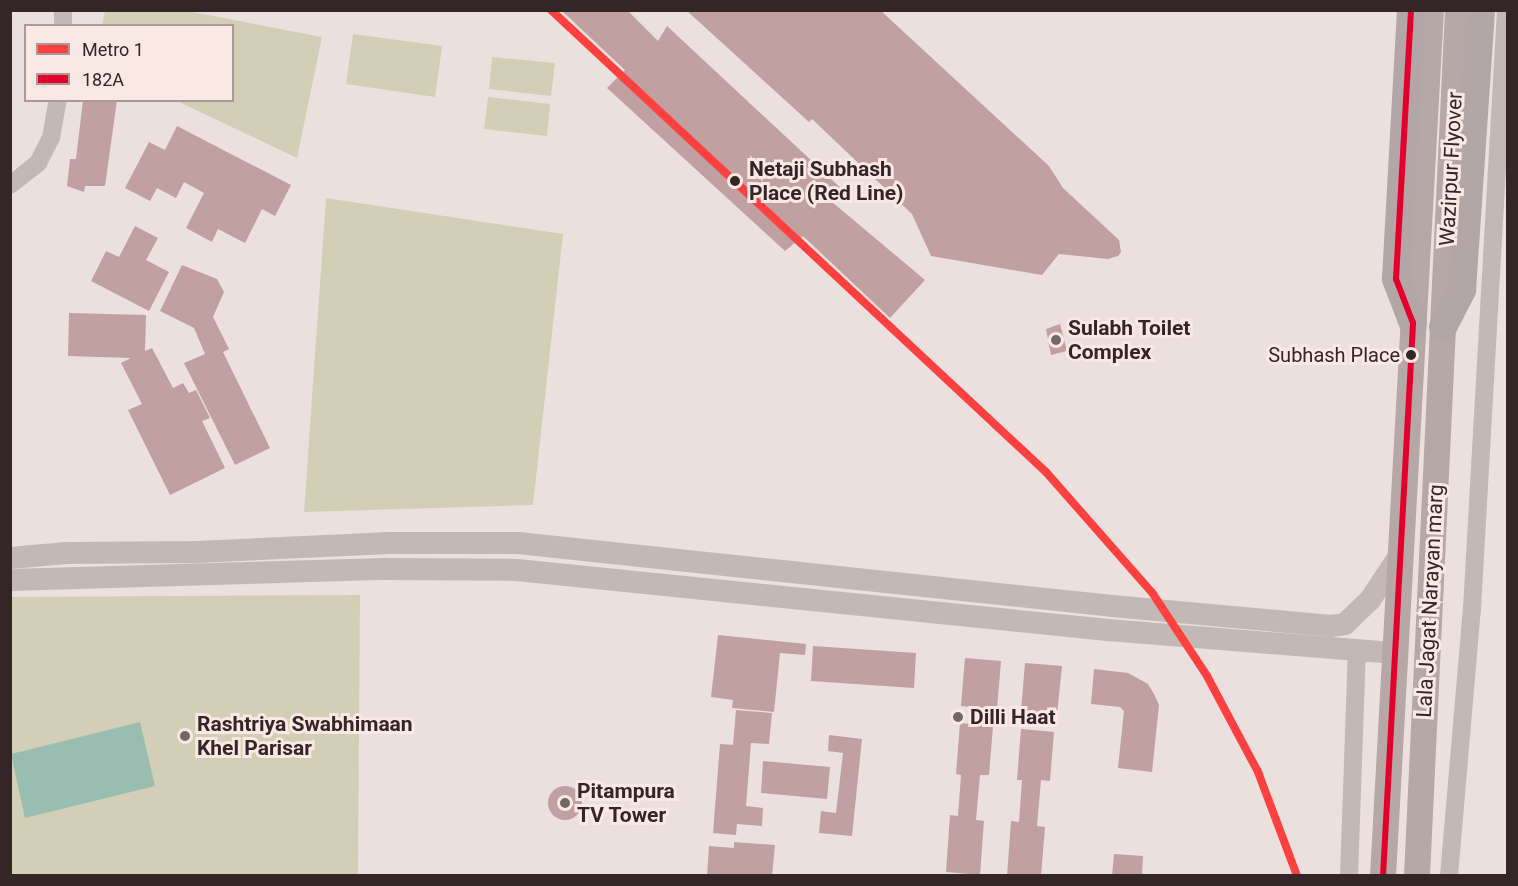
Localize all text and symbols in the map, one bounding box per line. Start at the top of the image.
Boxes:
legend [24,24,234,102]
text: Metro 1 [82,39,144,60]
text: 182A [82,69,124,90]
street label: Wazirpur Flyover [1434,91,1468,247]
place label: Netaji Subhash Place (Red Line) [749,156,903,206]
marker: Netaji Subhash Place (Red Line) [726,172,744,190]
place label: Sulabh Toilet Complex [1068,315,1191,365]
marker: Sulabh Toilet Complex [1049,333,1063,347]
place label: Subhash Place [1268,343,1400,367]
marker: Subhash Place [1405,349,1417,361]
street label: Lala Jagat Narayan marg [1411,484,1449,718]
place label: Dilli Haat [970,704,1056,730]
marker: Dilli Haat [951,710,965,724]
place label: Rashtriya Swabhimaan Khel Parisar [197,711,413,761]
marker: Rashtriya Swabhimaan Khel Parisar [178,729,192,743]
place label: Pitampura TV Tower [577,778,675,828]
marker: Pitampura TV Tower [558,796,572,810]

